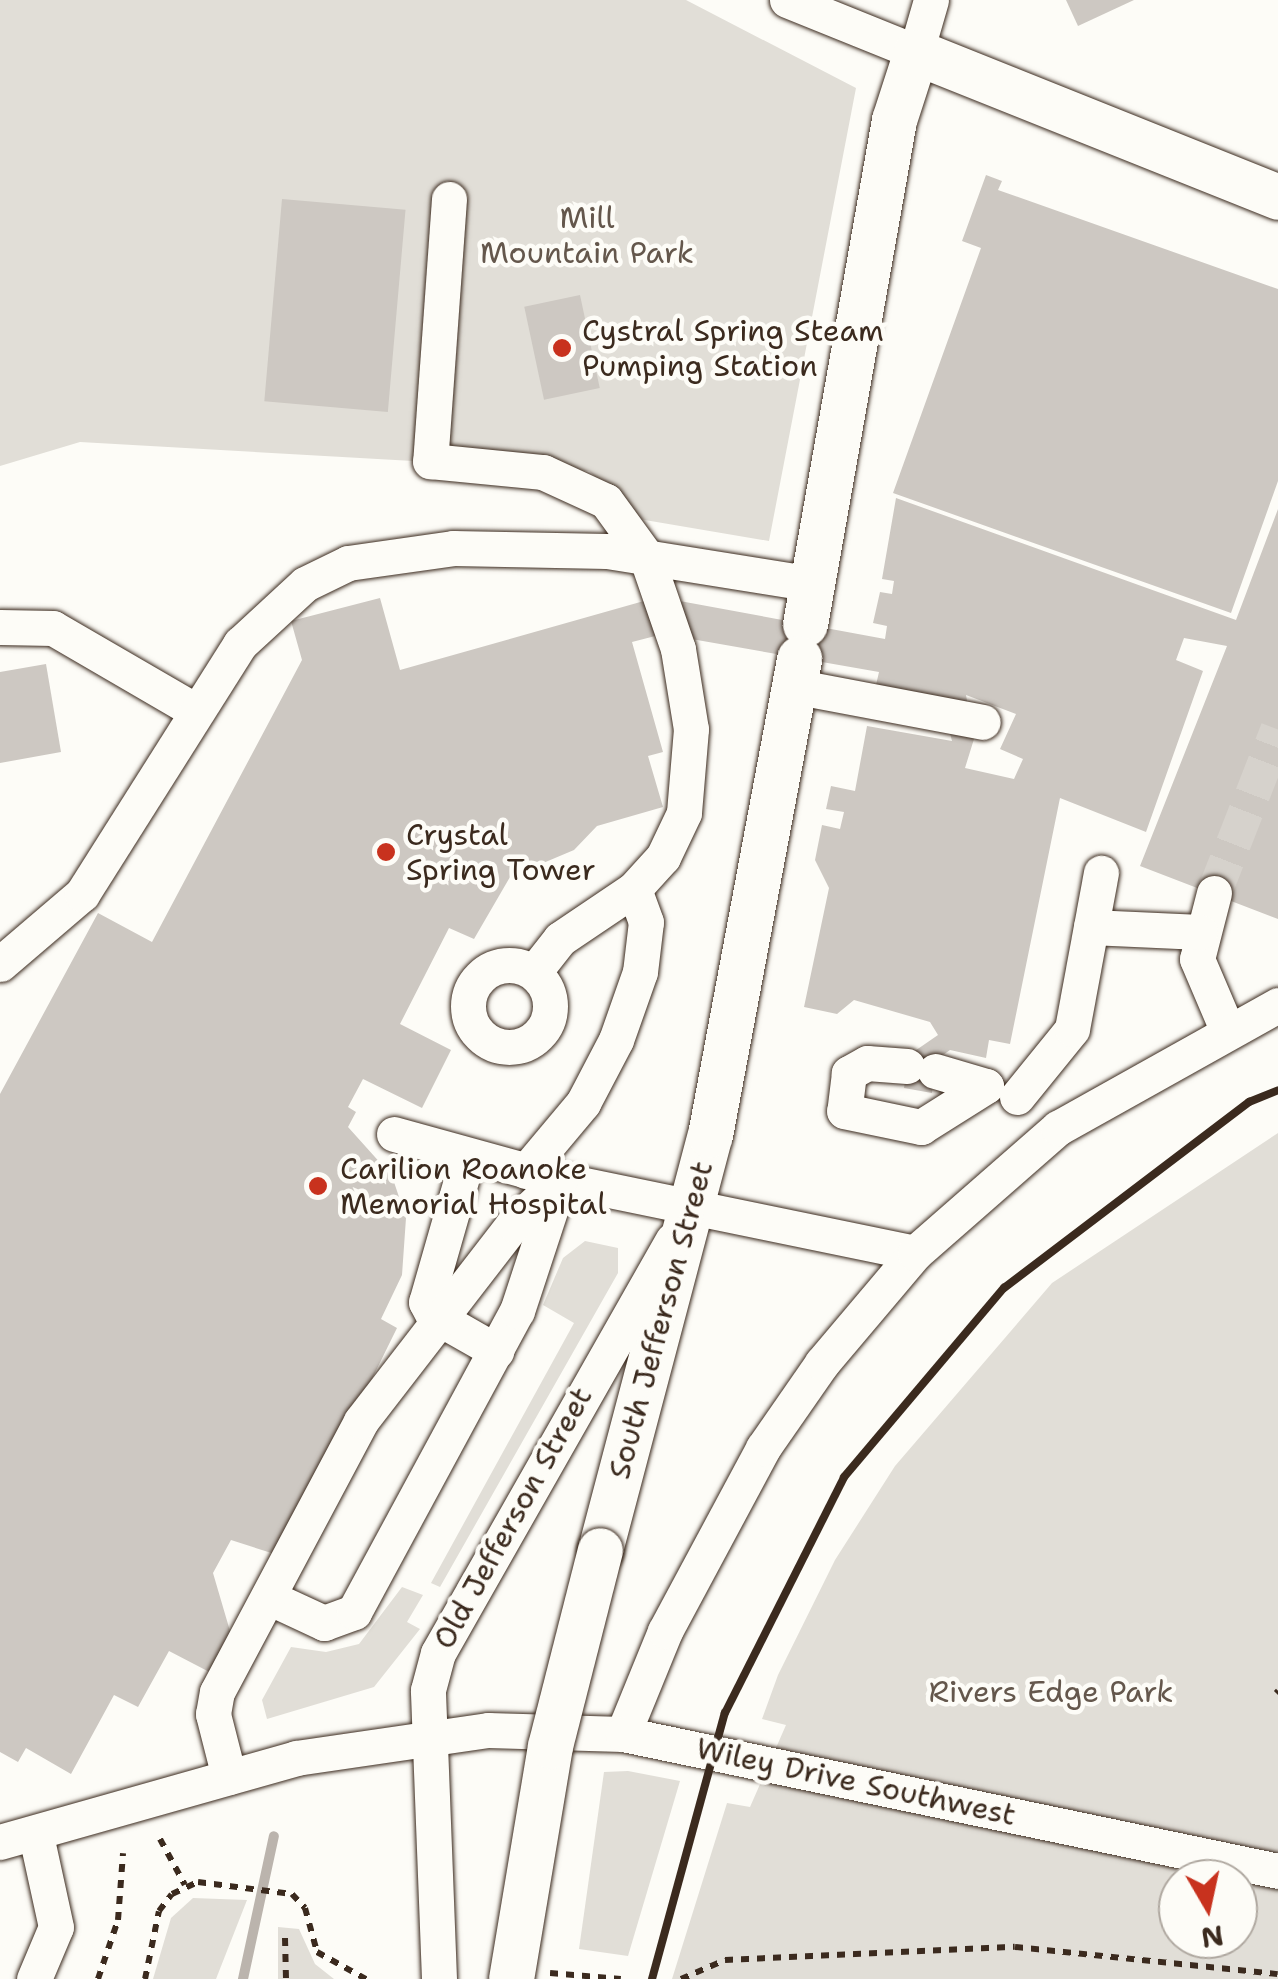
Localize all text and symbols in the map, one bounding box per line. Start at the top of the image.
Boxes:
park label: Mill Mountain Park [480,200,694,270]
place label: Cystral Spring Steam Pumping Station [582,313,884,384]
marker: Cystral Spring Steam Pumping Station [551,337,573,359]
place label: Crystal Spring Tower [406,817,596,888]
marker: Crystal Spring Tower [375,841,397,863]
place label: Carilion Roanoke Memorial Hospital [340,1151,606,1222]
street label: South Jefferson Street [601,1157,721,1483]
marker: Carilion Roanoke Memorial Hospital [305,1173,331,1199]
street label: Old Jefferson Street [426,1381,600,1655]
park label: Rivers Edge Park [928,1674,1174,1710]
street label: Wiley Drive Southwest [693,1731,1019,1833]
north arrow [1158,1859,1258,1959]
text: N [1198,1916,1226,1957]

